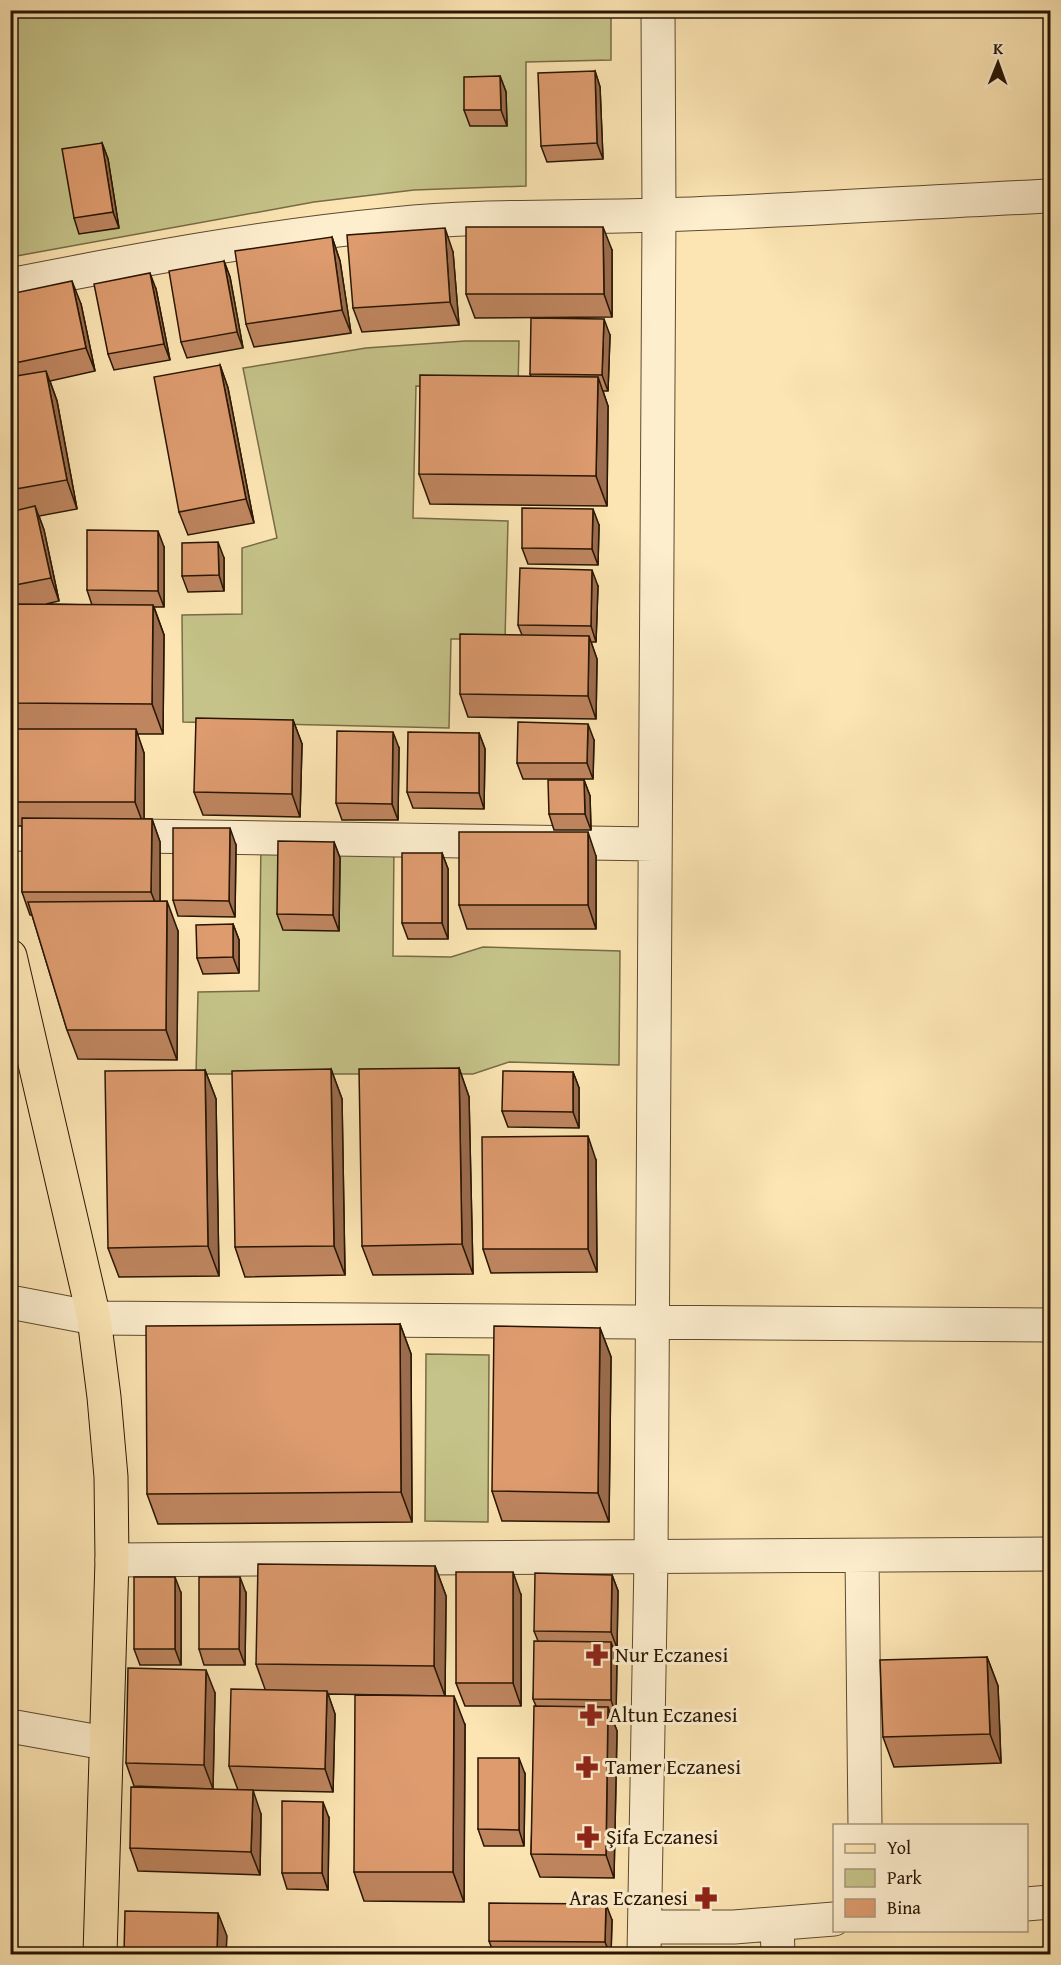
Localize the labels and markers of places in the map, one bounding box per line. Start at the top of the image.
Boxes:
place label: Nur Eczanesi [615,1639,728,1670]
pharmacy icon: Nur Eczanesi [584,1642,610,1668]
place label: Altun Eczanesi [609,1699,738,1730]
pharmacy icon: Altun Eczanesi [578,1702,604,1728]
place label: Tamer Eczanesi [605,1751,741,1782]
pharmacy icon: Tamer Eczanesi [574,1754,600,1780]
place label: Şifa Eczanesi [606,1821,718,1852]
pharmacy icon: Şifa Eczanesi [575,1824,601,1850]
place label: Aras Eczanesi [569,1882,688,1913]
pharmacy icon: Aras Eczanesi [693,1885,719,1911]

